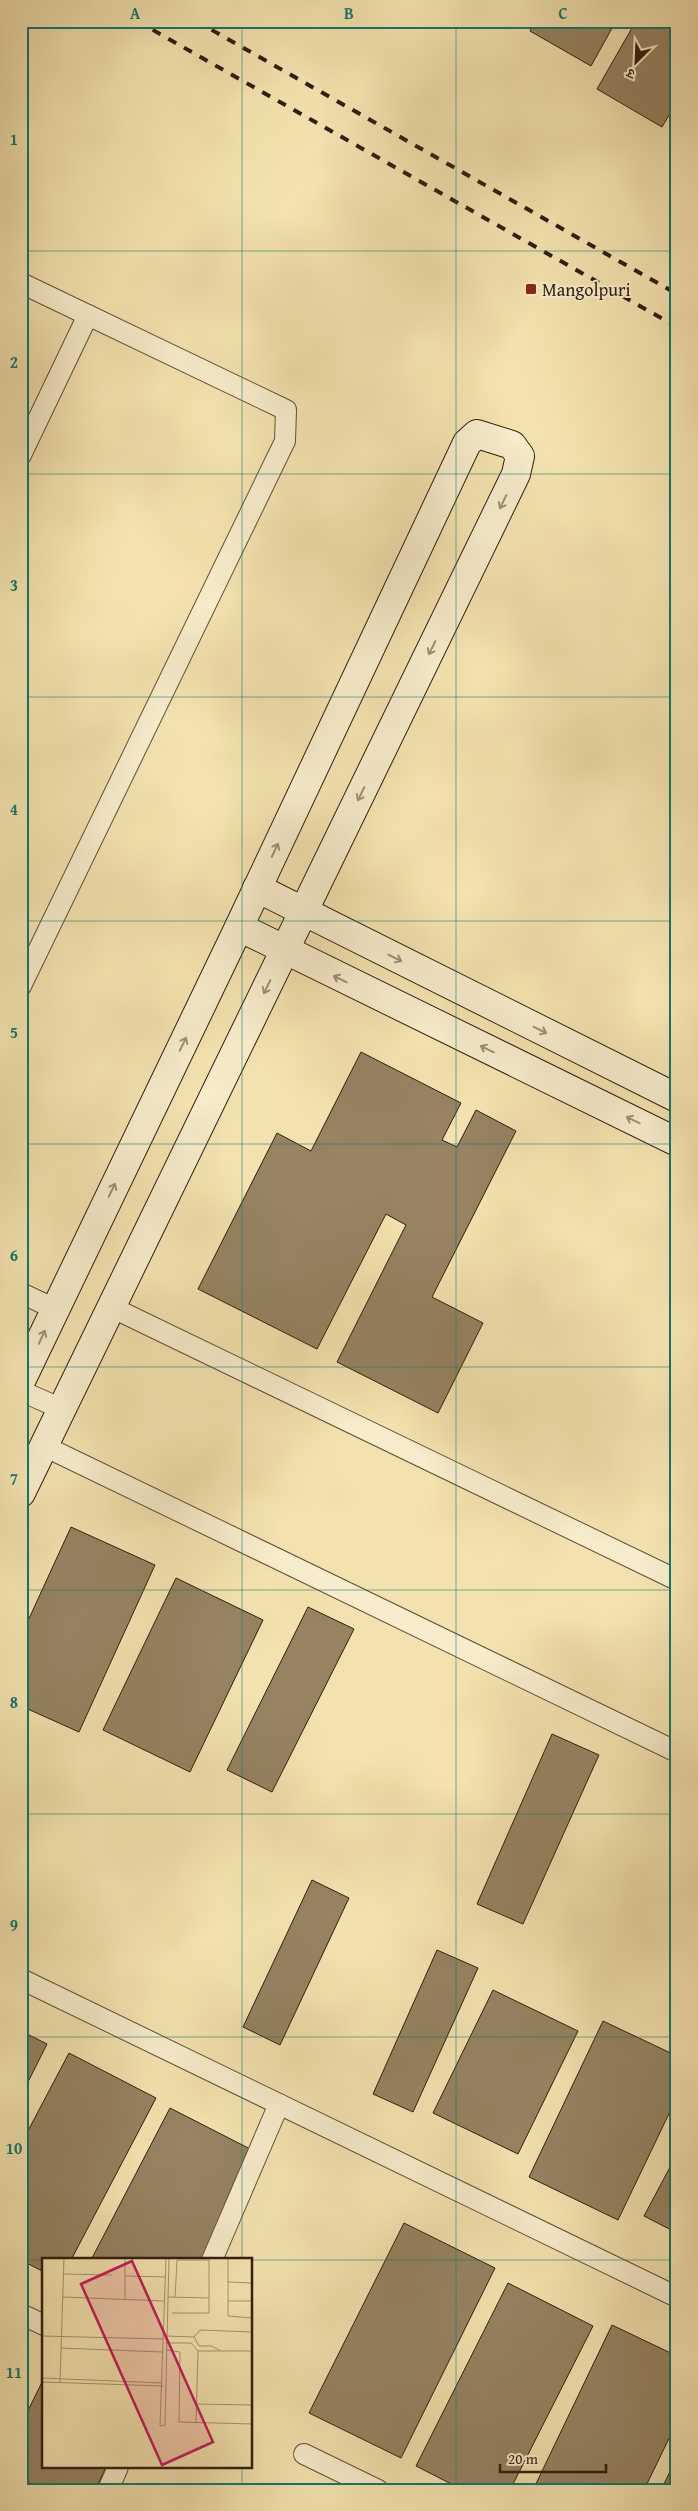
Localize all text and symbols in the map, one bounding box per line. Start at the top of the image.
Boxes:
text: A [130,1,141,25]
text: B [344,1,354,25]
text: C [558,1,568,25]
north arrow [610,38,660,88]
text: उ [623,63,639,85]
text: 1 [10,127,18,151]
place label: Mangolpuri [542,276,631,303]
marker: Mangolpuri [524,282,538,296]
text: 2 [10,350,18,374]
one-way arrow [498,494,508,509]
text: 3 [10,573,18,597]
one-way arrow [427,640,436,655]
one-way arrow [356,786,365,801]
text: 4 [10,797,18,821]
one-way arrow [271,843,281,858]
one-way arrow [387,954,402,963]
one-way arrow [333,973,348,983]
one-way arrow [261,979,271,994]
text: 5 [10,1020,18,1044]
one-way arrow [532,1026,547,1035]
one-way arrow [179,1037,188,1052]
one-way arrow [480,1044,495,1054]
one-way arrow [626,1115,641,1124]
one-way arrow [108,1183,118,1198]
text: 6 [10,1243,18,1267]
one-way arrow [38,1330,47,1345]
text: 7 [10,1466,18,1490]
text: 8 [10,1690,18,1714]
text: 9 [10,1913,18,1937]
text: 10 [6,2136,22,2160]
inset map [42,2258,252,2468]
text: 11 [6,2360,22,2384]
scale bar [500,2441,607,2473]
text: 20 m [508,2448,539,2469]

